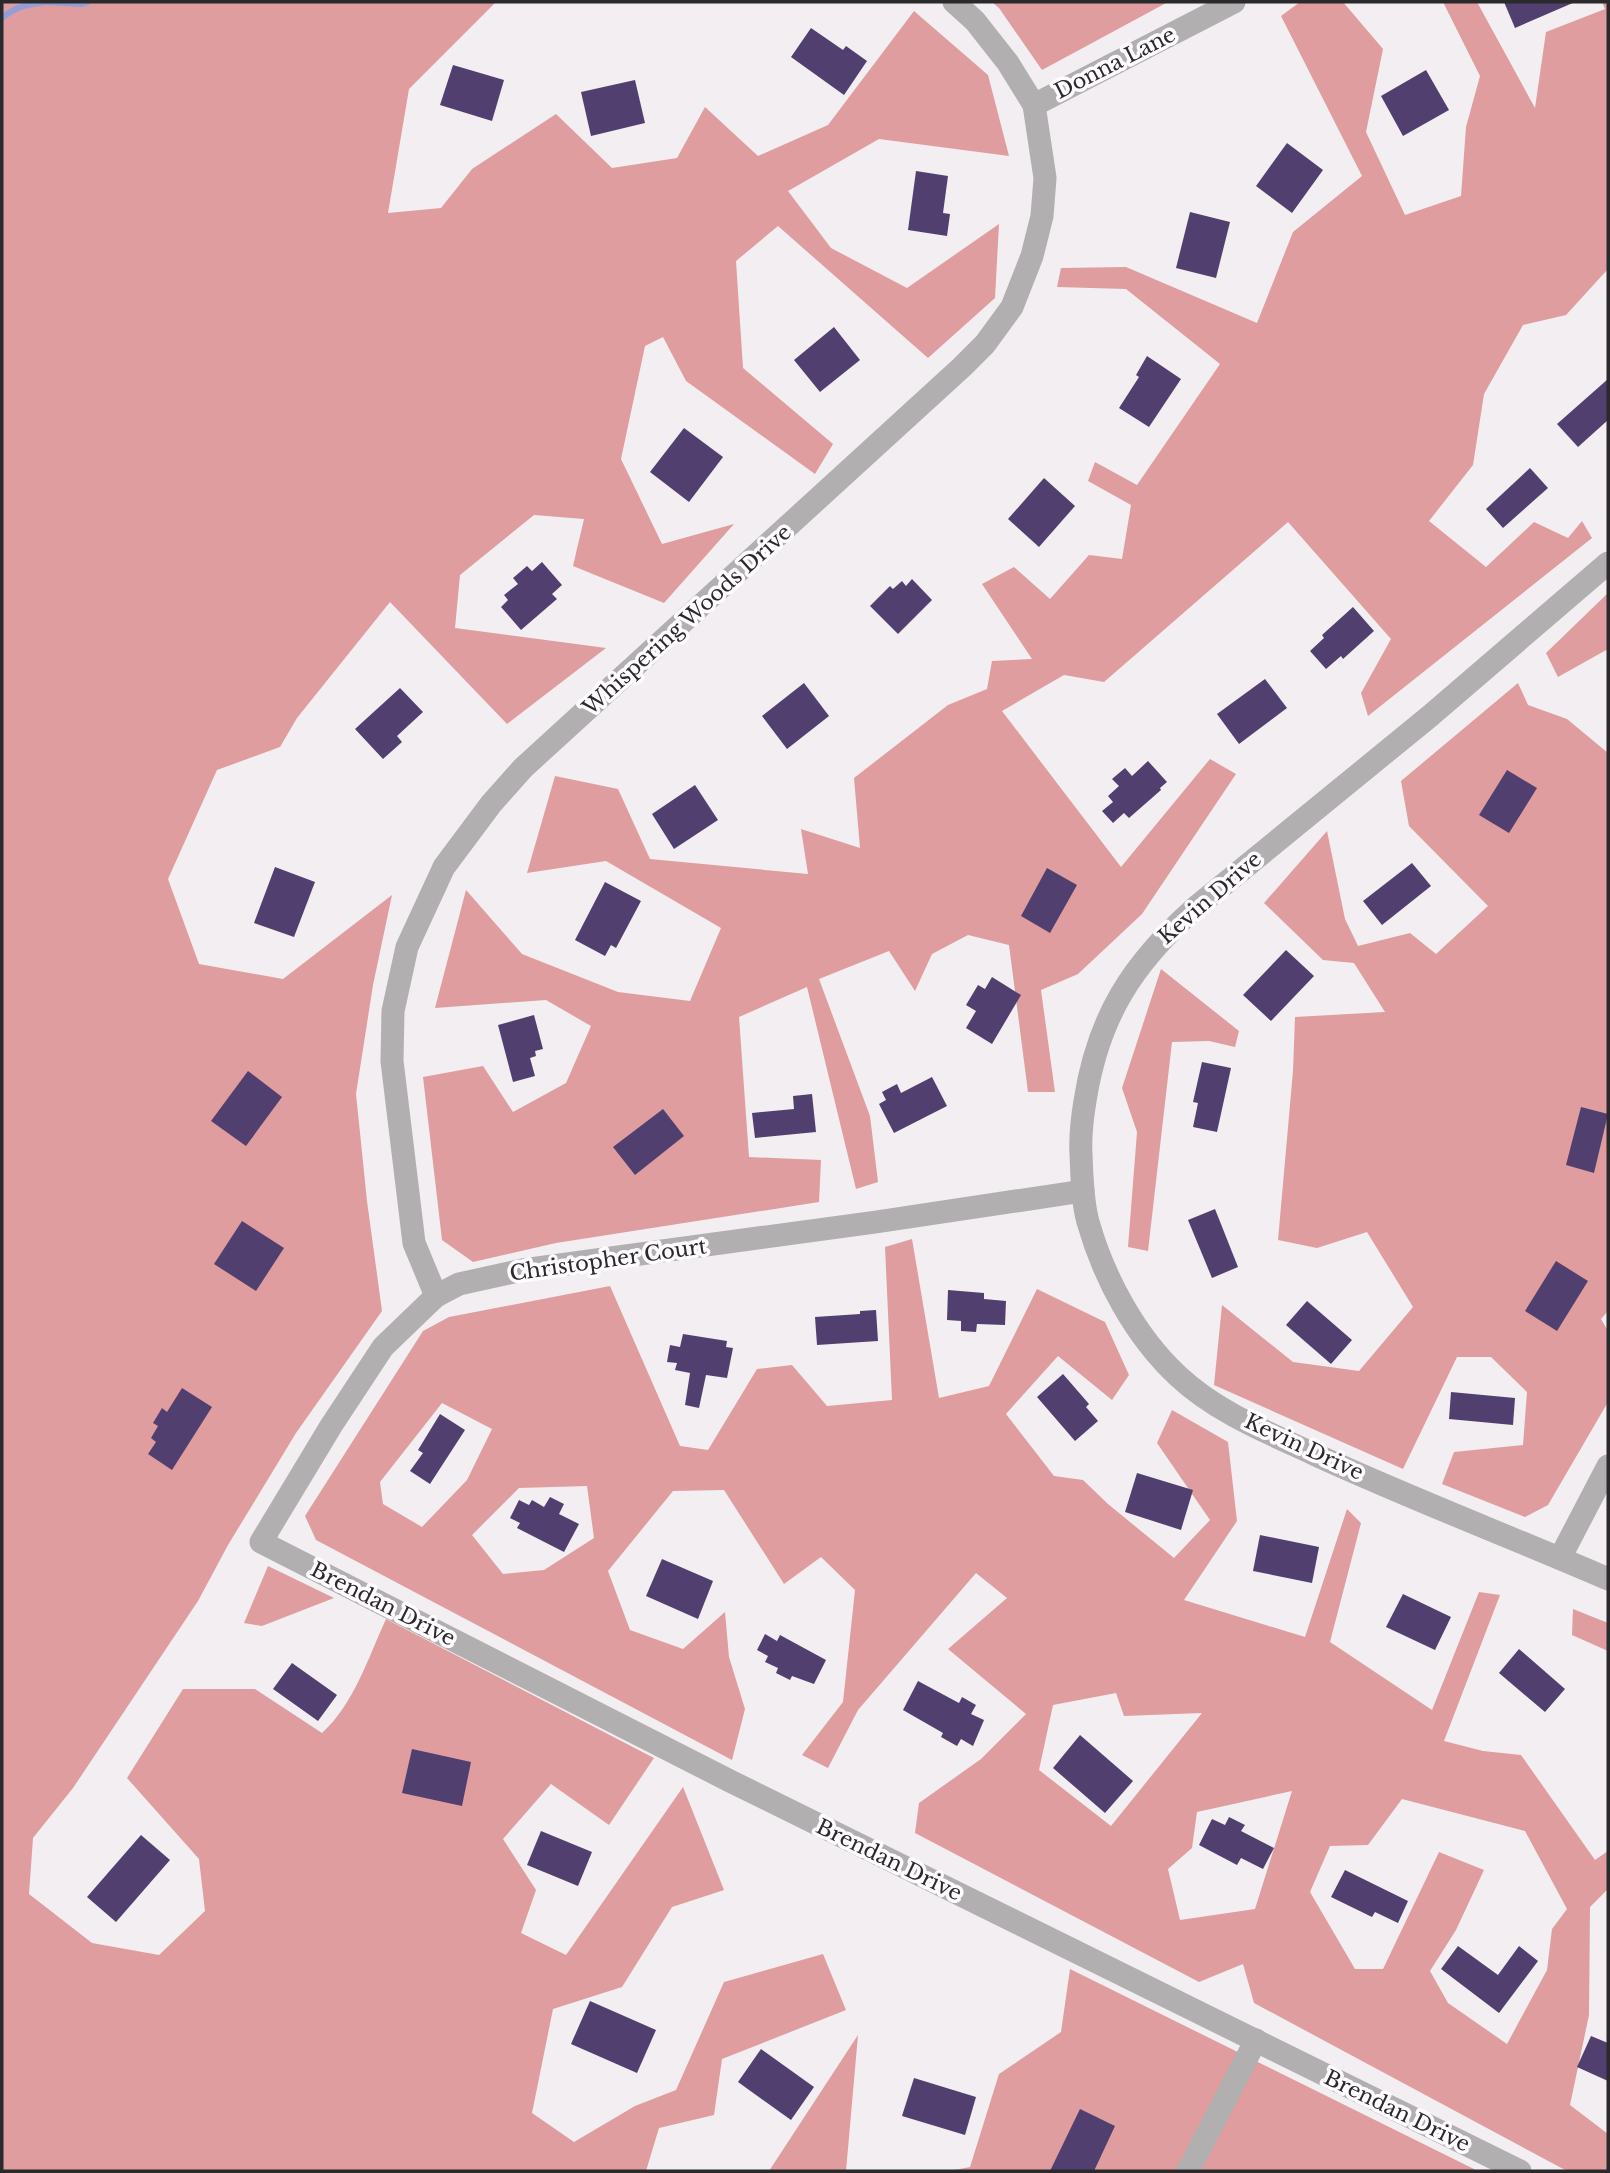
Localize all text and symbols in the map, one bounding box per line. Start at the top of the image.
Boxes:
street label: Donna Lane [1050,21,1180,105]
street label: Whispering Woods Drive [576,519,797,721]
street label: Kevin Drive [1153,846,1267,950]
street label: Christopher Court [508,1233,708,1287]
street label: Kevin Drive [1240,1408,1368,1486]
street label: Brendan Drive [306,1556,460,1652]
street label: Brendan Drive [812,1814,966,1906]
street label: Brendan Drive [1320,2065,1474,2157]

